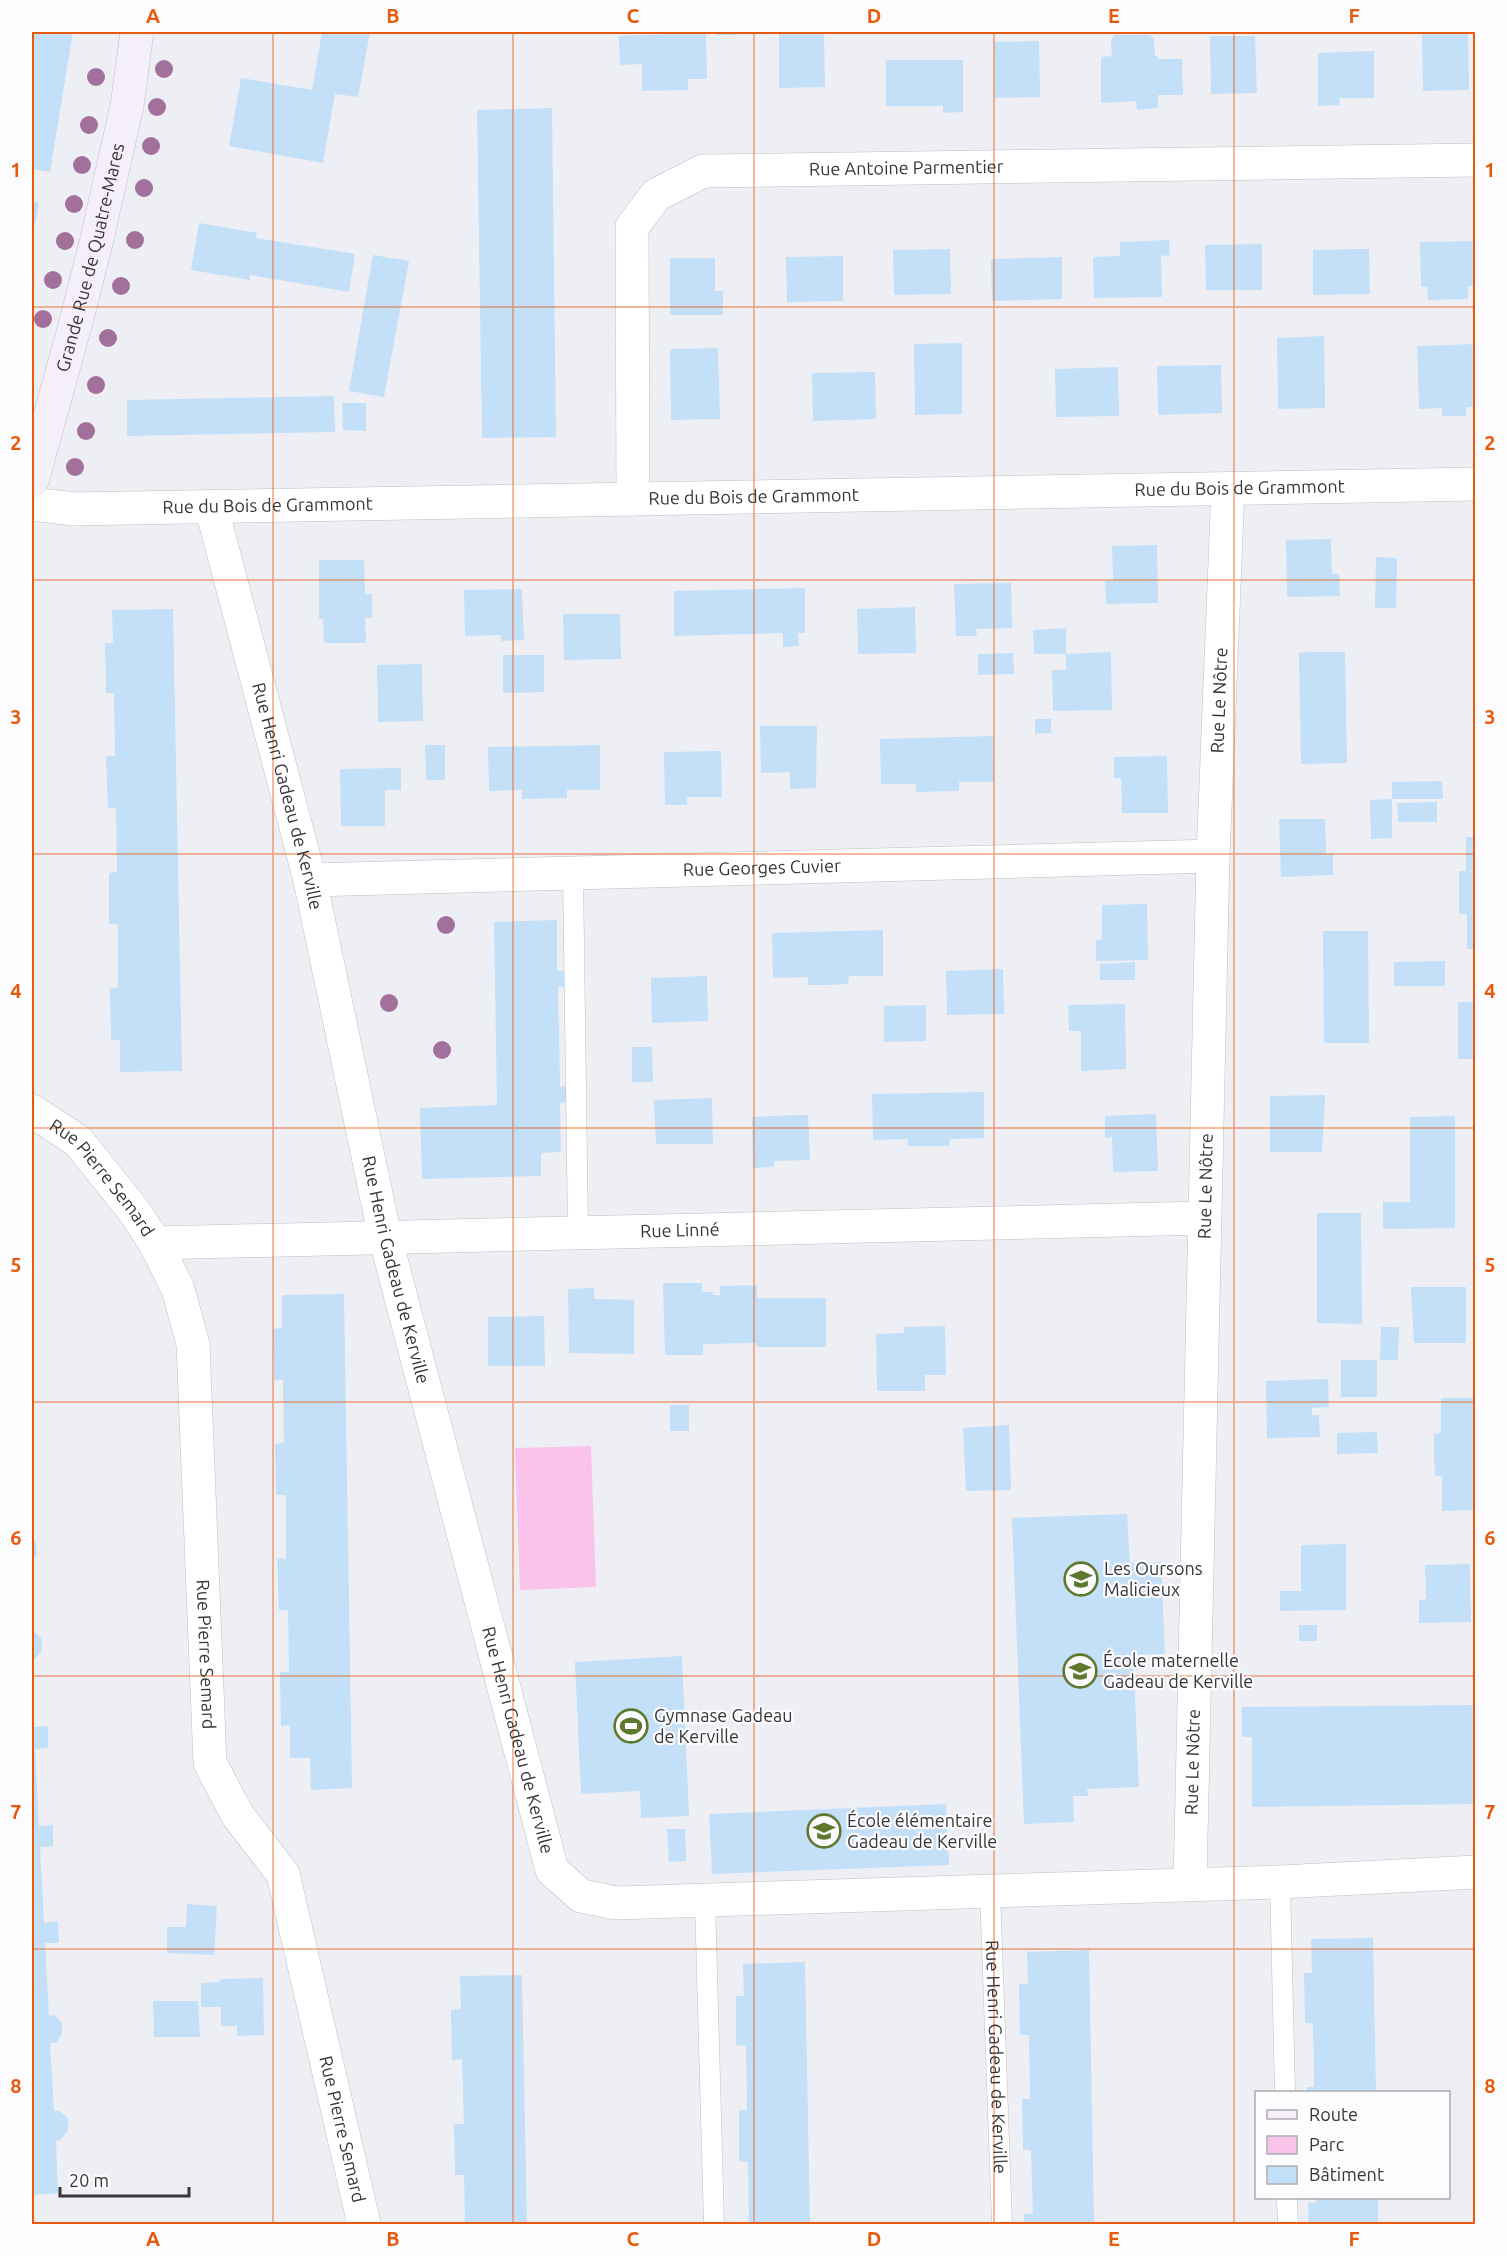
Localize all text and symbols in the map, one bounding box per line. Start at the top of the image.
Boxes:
text: A [146,4,160,27]
text: B [386,4,400,27]
text: C [627,4,640,27]
text: D [867,4,881,27]
text: E [1108,4,1120,27]
text: F [1348,4,1360,27]
street label: Grande Rue de Quatre-Mares [52,141,127,374]
street label: Rue Antoine Parmentier [809,156,1004,178]
text: 1 [10,158,22,181]
text: 1 [1484,158,1496,181]
text: 2 [10,431,22,454]
text: 2 [1484,431,1496,454]
street label: Rue du Bois de Grammont [1134,475,1345,499]
street label: Rue du Bois de Grammont [648,484,859,508]
street label: Rue du Bois de Grammont [162,493,373,516]
street label: Rue Le Nôtre [1206,647,1231,754]
street label: Rue Henri Gadeau de Kerville [249,680,327,911]
text: 3 [10,705,22,728]
text: 3 [1484,705,1496,728]
street label: Rue Georges Cuvier [683,855,841,879]
text: 4 [10,979,22,1002]
text: 4 [1484,979,1496,1002]
street label: Rue Pierre Semard [46,1114,159,1240]
street label: Rue Le Nôtre [1193,1133,1216,1239]
street label: Rue Henri Gadeau de Kerville [359,1154,434,1386]
street label: Rue Linné [640,1219,720,1240]
text: 5 [10,1253,22,1276]
text: 5 [1484,1253,1496,1276]
text: 6 [10,1526,22,1549]
text: 6 [1484,1526,1496,1549]
place label: Les Oursons Malicieux [1104,1558,1203,1599]
school or university icon: Les Oursons Malicieux [1063,1561,1099,1597]
street label: Rue Pierre Semard [194,1579,220,1730]
street label: Rue Henri Gadeau de Kerville [479,1624,558,1856]
place label: École maternelle Gadeau de Kerville [1103,1649,1253,1691]
school or university icon: École maternelle Gadeau de Kerville [1062,1653,1098,1689]
place label: Gymnase Gadeau de Kerville [654,1705,793,1746]
sports icon: Gymnase Gadeau de Kerville [613,1708,649,1744]
street label: Rue Le Nôtre [1181,1709,1203,1815]
text: 7 [10,1800,22,1823]
text: 7 [1484,1800,1496,1823]
place label: École élémentaire Gadeau de Kerville [847,1809,997,1851]
school or university icon: École élémentaire Gadeau de Kerville [806,1813,842,1849]
street label: Rue Henri Gadeau de Kerville [983,1940,1011,2174]
street label: Rue Pierre Semard [316,2054,370,2204]
text: 8 [10,2074,22,2097]
text: 8 [1484,2074,1496,2097]
legend [1255,2091,1450,2199]
text: Route [1309,2104,1358,2124]
text: Parc [1309,2134,1344,2154]
scale bar [60,2160,189,2198]
text: Bâtiment [1309,2164,1384,2184]
text: 20 m [69,2170,109,2190]
text: A [146,2227,160,2250]
text: B [386,2227,400,2250]
text: C [627,2227,640,2250]
text: D [867,2227,881,2250]
text: E [1108,2227,1120,2250]
text: F [1348,2227,1360,2250]

